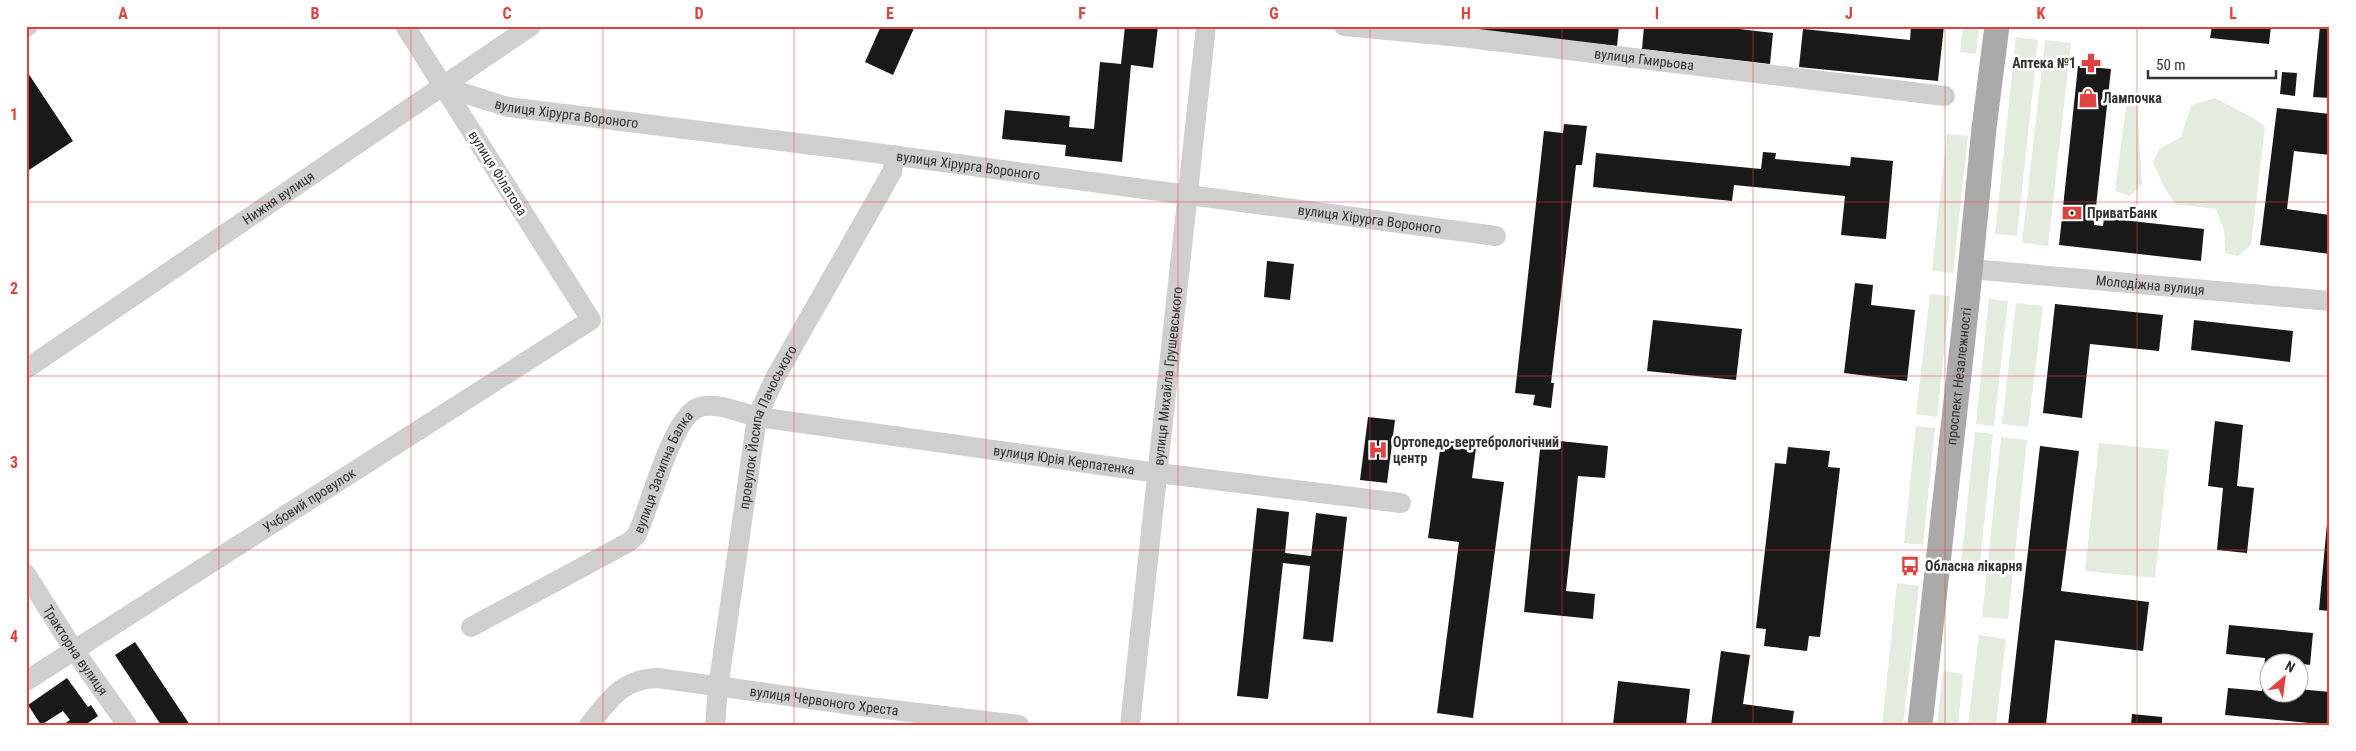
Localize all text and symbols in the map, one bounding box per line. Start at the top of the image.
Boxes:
text: A [118,4,128,23]
text: B [311,4,320,23]
text: C [502,4,512,23]
text: D [694,4,704,23]
text: E [886,4,894,23]
text: F [1078,4,1086,23]
text: G [1269,4,1279,23]
text: H [1461,4,1471,23]
text: I [1655,4,1659,23]
text: J [1845,4,1853,23]
text: K [2037,4,2046,23]
text: L [2229,4,2237,23]
street label: вулиця Гмирьова [1593,45,1695,73]
scale bar [2148,48,2276,80]
pharmacy icon: Аптека №1 [2080,52,2102,74]
place label: Аптека №1 [2012,55,2076,71]
text: 50 m [2156,56,2186,74]
shop icon: Лампочка [2077,87,2099,109]
place label: Лампочка [2103,90,2162,106]
street label: вулиця Хірурга Вороного [493,95,639,131]
text: 1 [10,105,18,124]
street label: вулиця Філатова [465,128,531,218]
street label: вулиця Хірурга Вороного [895,148,1041,183]
street label: Нижня вулиця [239,168,317,228]
street label: вулиця Хірурга Вороного [1297,202,1443,237]
bank icon: ПриватБанк [2061,202,2083,224]
place label: ПриватБанк [2087,205,2158,221]
street label: Молодіжна вулиця [2095,272,2205,298]
text: 2 [10,279,18,298]
street label: вулиця Михайла Грушевського [1150,286,1186,466]
street label: проспект Незалежності [1943,307,1974,446]
street label: провулок Йосипа Пачоського [736,343,800,510]
street label: вулиця Засипна Балка [630,408,696,536]
place label: Ортопедо-вертебрологічний центр [1393,434,1559,466]
hospital icon: Ортопедо-вертебрологічний центр [1367,439,1389,461]
street label: вулиця Юрія Керпатенка [992,442,1136,478]
text: 3 [10,453,18,472]
street label: Учбовий провулок [260,464,359,536]
bus stop icon: Обласна лікарня [1899,555,1921,577]
place label: Обласна лікарня [1925,558,2022,574]
street label: Тракторна вулиця [40,602,111,698]
text: 4 [10,627,18,646]
north arrow [2258,654,2308,704]
text: N [2283,657,2298,676]
street label: вулиця Червоного Хреста [749,683,900,719]

